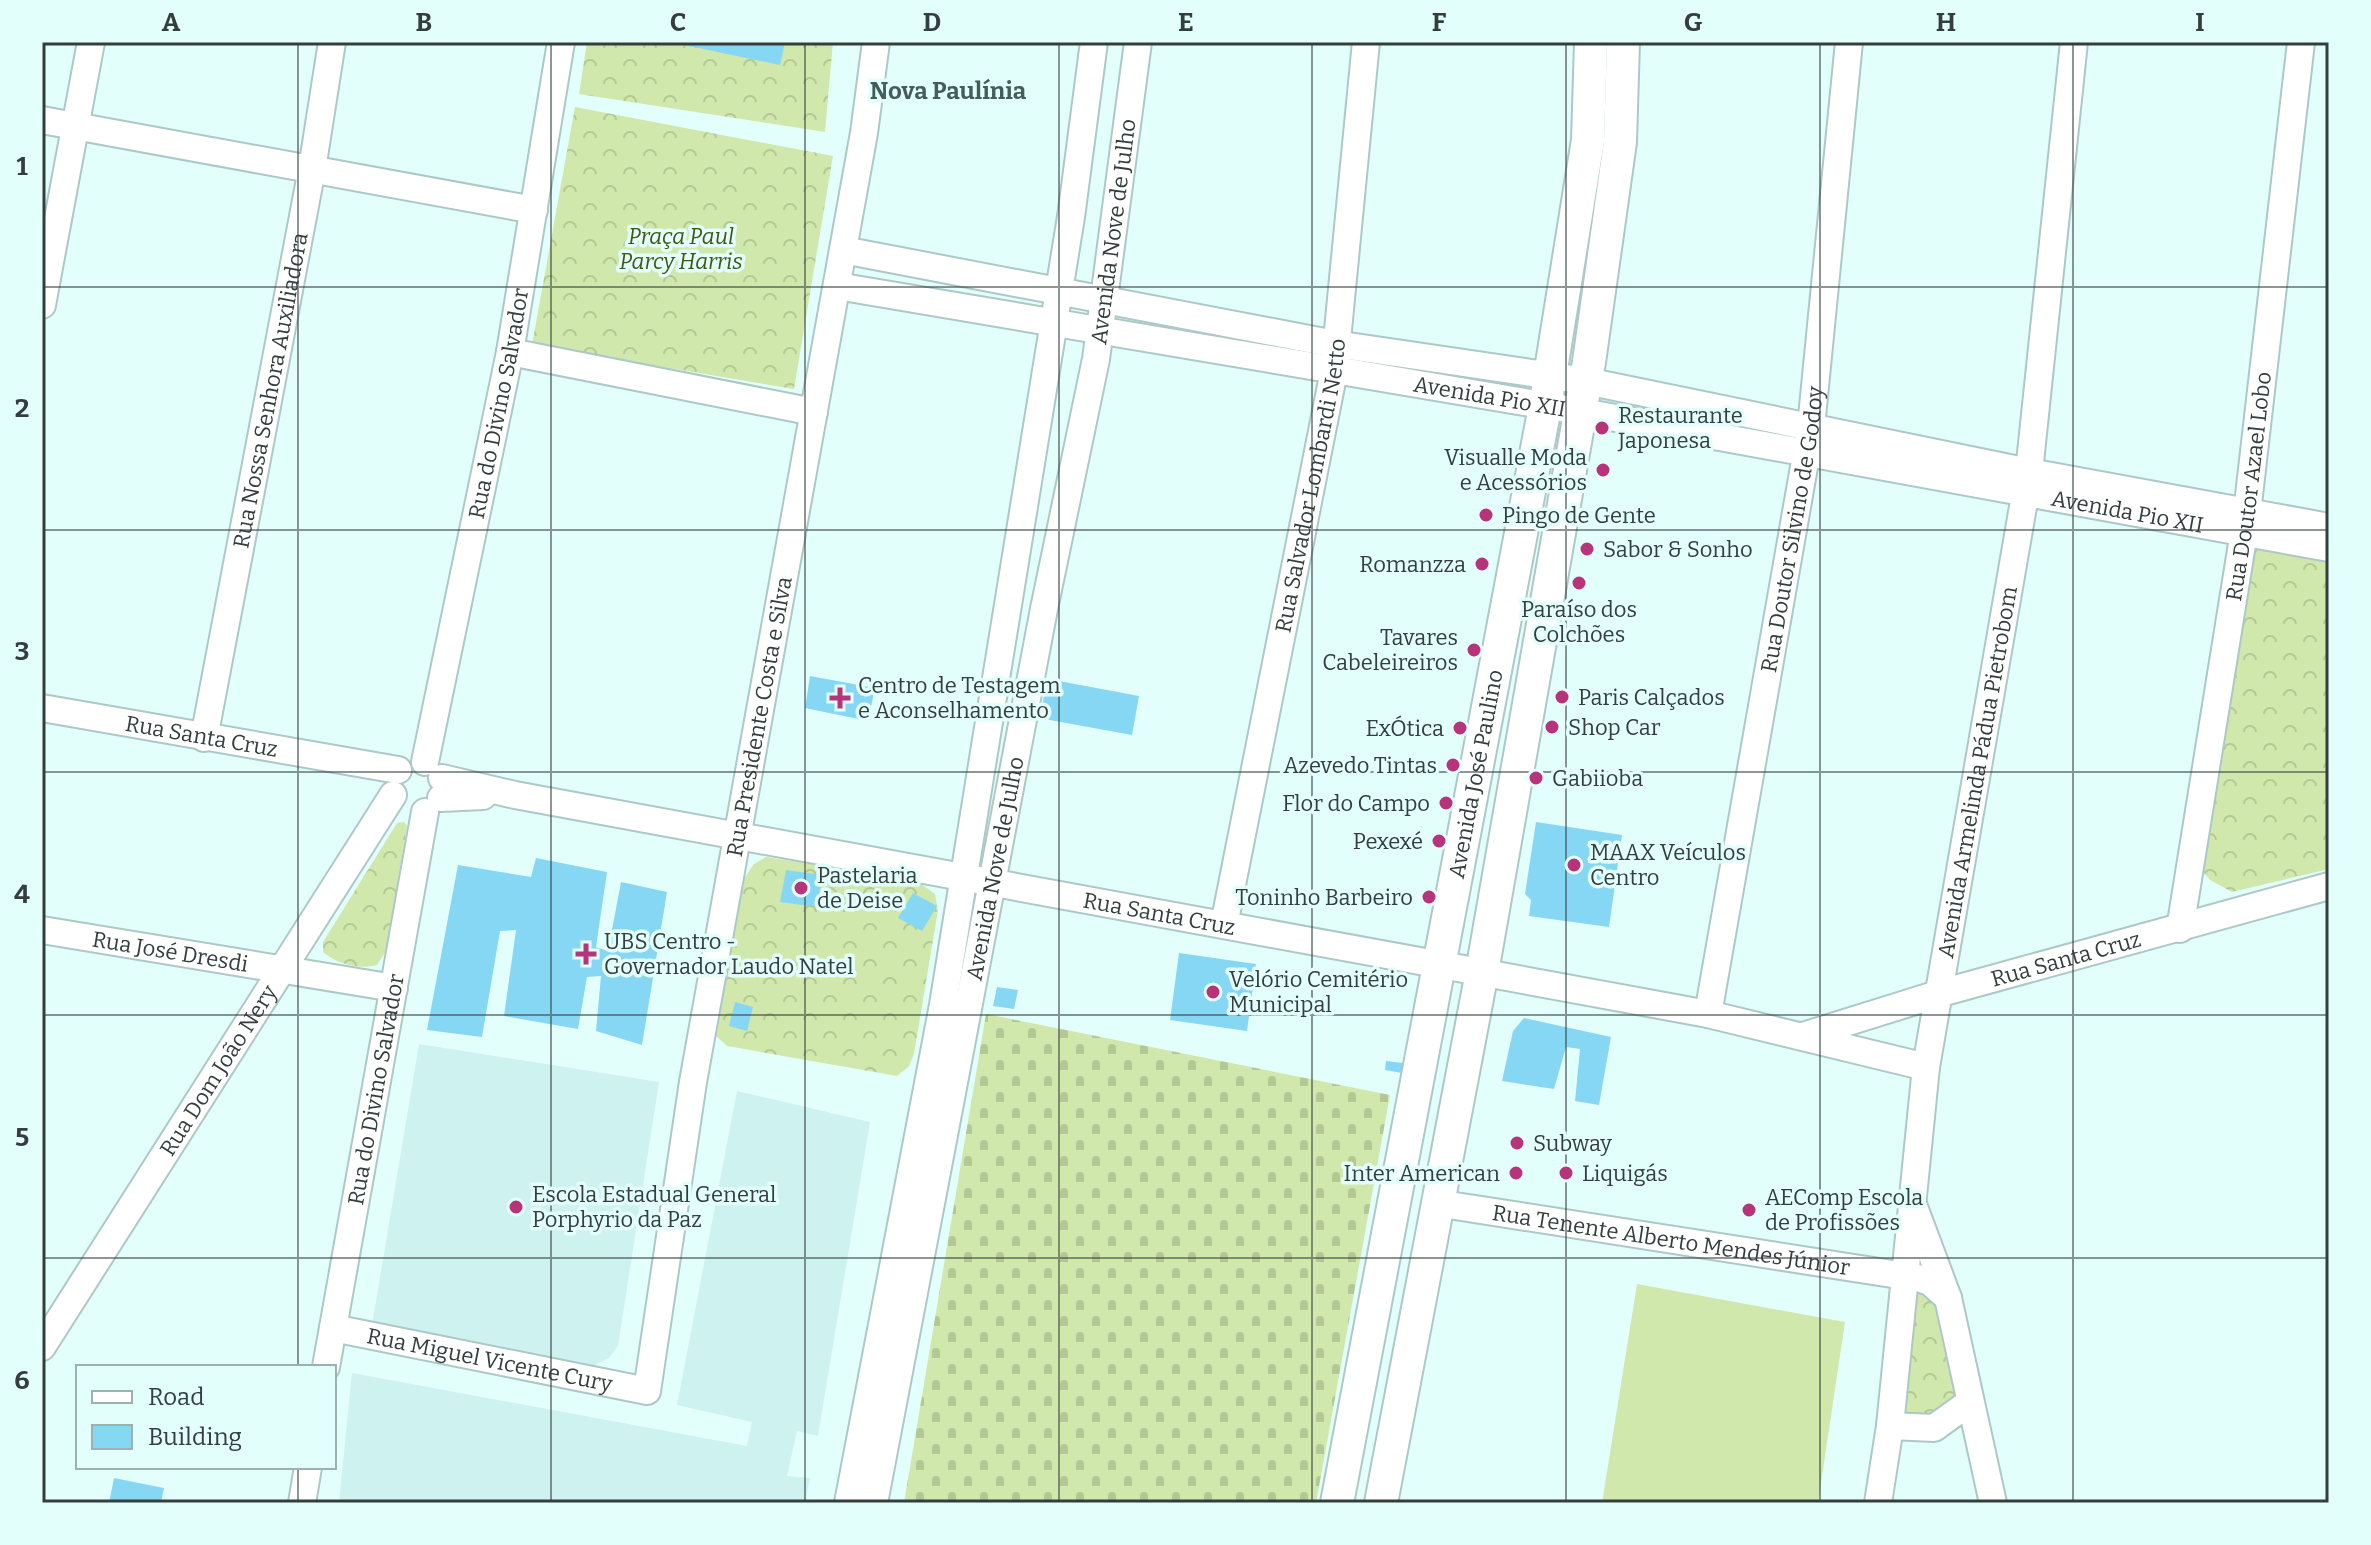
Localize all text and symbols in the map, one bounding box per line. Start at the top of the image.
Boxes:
text: A [162,7,181,38]
text: B [416,7,432,38]
text: C [670,7,686,38]
text: D [923,7,941,38]
text: E [1178,7,1194,38]
text: F [1432,7,1447,38]
text: G [1684,7,1703,38]
text: H [1936,7,1956,38]
text: I [2195,7,2205,38]
district label: Nova Paulínia [870,77,1027,105]
street label: Avenida Nove de Julho [1085,117,1141,346]
text: 1 [16,151,28,182]
park label: Praça Paul Parcy Harris [619,223,743,275]
street label: Rua Nossa Senhora Auxiliadora [227,230,313,550]
street label: Rua do Divino Salvador [462,286,534,521]
street label: Rua Salvador Lombardi Netto [1269,337,1351,635]
street label: Avenida Pio XII [1412,370,1568,422]
street label: Rua Doutor Azael Lobo [2220,370,2277,603]
street label: Rua Doutor Silvino de Godoy [1755,385,1828,675]
text: 2 [15,393,29,424]
place label: Restaurante Japonesa [1617,402,1743,454]
marker: Restaurante Japonesa [1593,419,1611,437]
place label: Visualle Moda e Acessórios [1444,444,1587,496]
marker: Visualle Moda e Acessórios [1594,461,1612,479]
street label: Avenida Pio XII [2049,484,2206,538]
place label: Pingo de Gente [1502,502,1656,529]
marker: Pingo de Gente [1477,506,1495,524]
place label: Sabor & Sonho [1603,536,1753,563]
marker: Sabor & Sonho [1578,540,1596,558]
place label: Romanzza [1359,551,1466,578]
marker: Romanzza [1473,555,1491,573]
street label: Rua Presidente Costa e Silva [720,574,797,859]
marker: Paraíso dos Colchões [1570,574,1588,592]
street label: Avenida Armelinda Pádua Pietrobom [1932,584,2022,960]
place label: Paraíso dos Colchões [1521,596,1637,648]
place label: Tavares Cabeleireiros [1322,624,1458,676]
text: 3 [15,636,29,667]
marker: Tavares Cabeleireiros [1465,641,1483,659]
street label: Avenida José Paulino [1442,667,1508,881]
place label: Centro de Testagem e Aconselhamento [858,672,1060,724]
place label: Paris Calçados [1578,684,1725,711]
marker: Centro de Testagem e Aconselhamento [829,687,851,709]
marker: Paris Calçados [1553,688,1571,706]
street label: Rua Santa Cruz [123,709,280,762]
place label: Shop Car [1568,714,1661,741]
place label: ExÓtica [1366,715,1444,742]
marker: Shop Car [1543,718,1561,736]
marker: ExÓtica [1451,719,1469,737]
place label: Azevedo Tintas [1283,752,1437,779]
street label: Avenida Nove de Julho [960,754,1029,983]
marker: Azevedo Tintas [1444,756,1462,774]
place label: Gabiioba [1552,765,1643,792]
marker: Gabiioba [1527,769,1545,787]
place label: Flor do Campo [1282,790,1430,817]
marker: Flor do Campo [1437,794,1455,812]
place label: Pexexé [1353,828,1423,855]
marker: Pexexé [1430,832,1448,850]
place label: MAAX Veículos Centro [1590,839,1746,891]
marker: MAAX Veículos Centro [1565,856,1583,874]
place label: Pastelaria de Deise [817,862,918,914]
text: 4 [14,879,30,910]
marker: Pastelaria de Deise [792,879,810,897]
place label: Toninho Barbeiro [1235,884,1413,911]
street label: Rua Santa Cruz [1081,886,1238,940]
marker: Toninho Barbeiro [1420,888,1438,906]
street label: Rua José Dresdi [90,925,251,977]
street label: Rua Santa Cruz [1988,925,2144,992]
place label: UBS Centro - Governador Laudo Natel [604,928,854,980]
marker: UBS Centro - Governador Laudo Natel [575,943,597,965]
place label: Velório Cemitério Municipal [1229,966,1408,1018]
street label: Rua do Divino Salvador [342,971,409,1207]
street label: Rua Dom João Nery [154,979,283,1161]
marker: Velório Cemitério Municipal [1204,983,1222,1001]
text: 5 [15,1122,29,1153]
place label: Subway [1533,1130,1612,1157]
marker: Subway [1508,1134,1526,1152]
place label: Inter American [1343,1160,1500,1187]
place label: Liquigás [1582,1160,1668,1187]
marker: Inter American [1507,1164,1525,1182]
marker: Liquigás [1557,1164,1575,1182]
place label: Escola Estadual General Porphyrio da Paz [532,1181,776,1233]
place label: AEComp Escola de Profissões [1765,1184,1923,1236]
marker: Escola Estadual General Porphyrio da Paz [507,1198,525,1216]
street label: Rua Tenente Alberto Mendes Júnior [1490,1198,1852,1281]
marker: AEComp Escola de Profissões [1740,1201,1758,1219]
street label: Rua Miguel Vicente Cury [365,1322,615,1397]
text: 6 [14,1365,30,1396]
legend [76,1365,336,1469]
text: Road [148,1383,204,1411]
text: Building [148,1423,242,1451]

